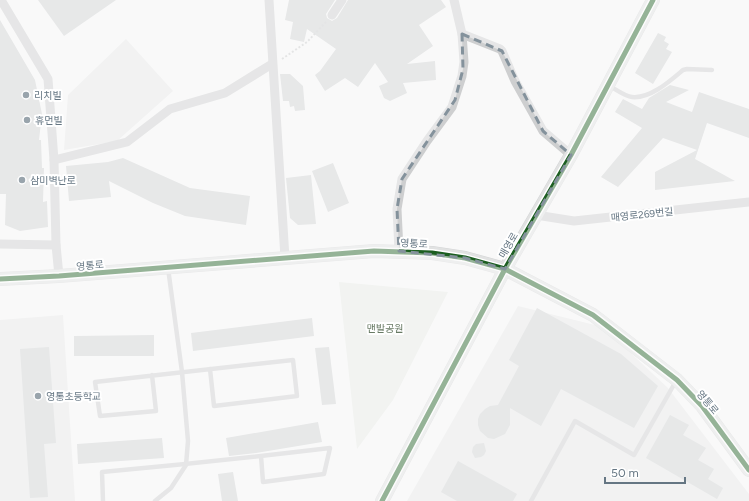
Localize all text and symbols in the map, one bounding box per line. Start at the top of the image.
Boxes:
place label: 리치빌 [34,89,62,102]
marker: 리치빌 [21,90,31,100]
place label: 휴먼빌 [35,114,63,127]
marker: 휴먼빌 [22,115,32,125]
place label: 삼미벽난로 [30,174,76,187]
marker: 삼미벽난로 [17,175,27,185]
street label: 매영로269번길 [610,205,674,224]
street label: 매영로 [496,230,521,260]
street label: 영통로 [400,236,428,251]
street label: 영통로 [76,258,104,273]
park label: 맨발공원 [367,322,403,335]
street label: 영통로 [694,388,721,417]
place label: 영통초등학교 [46,390,101,403]
marker: 영통초등학교 [33,391,43,401]
scale bar [605,459,685,485]
text: 50 m [611,466,639,480]

